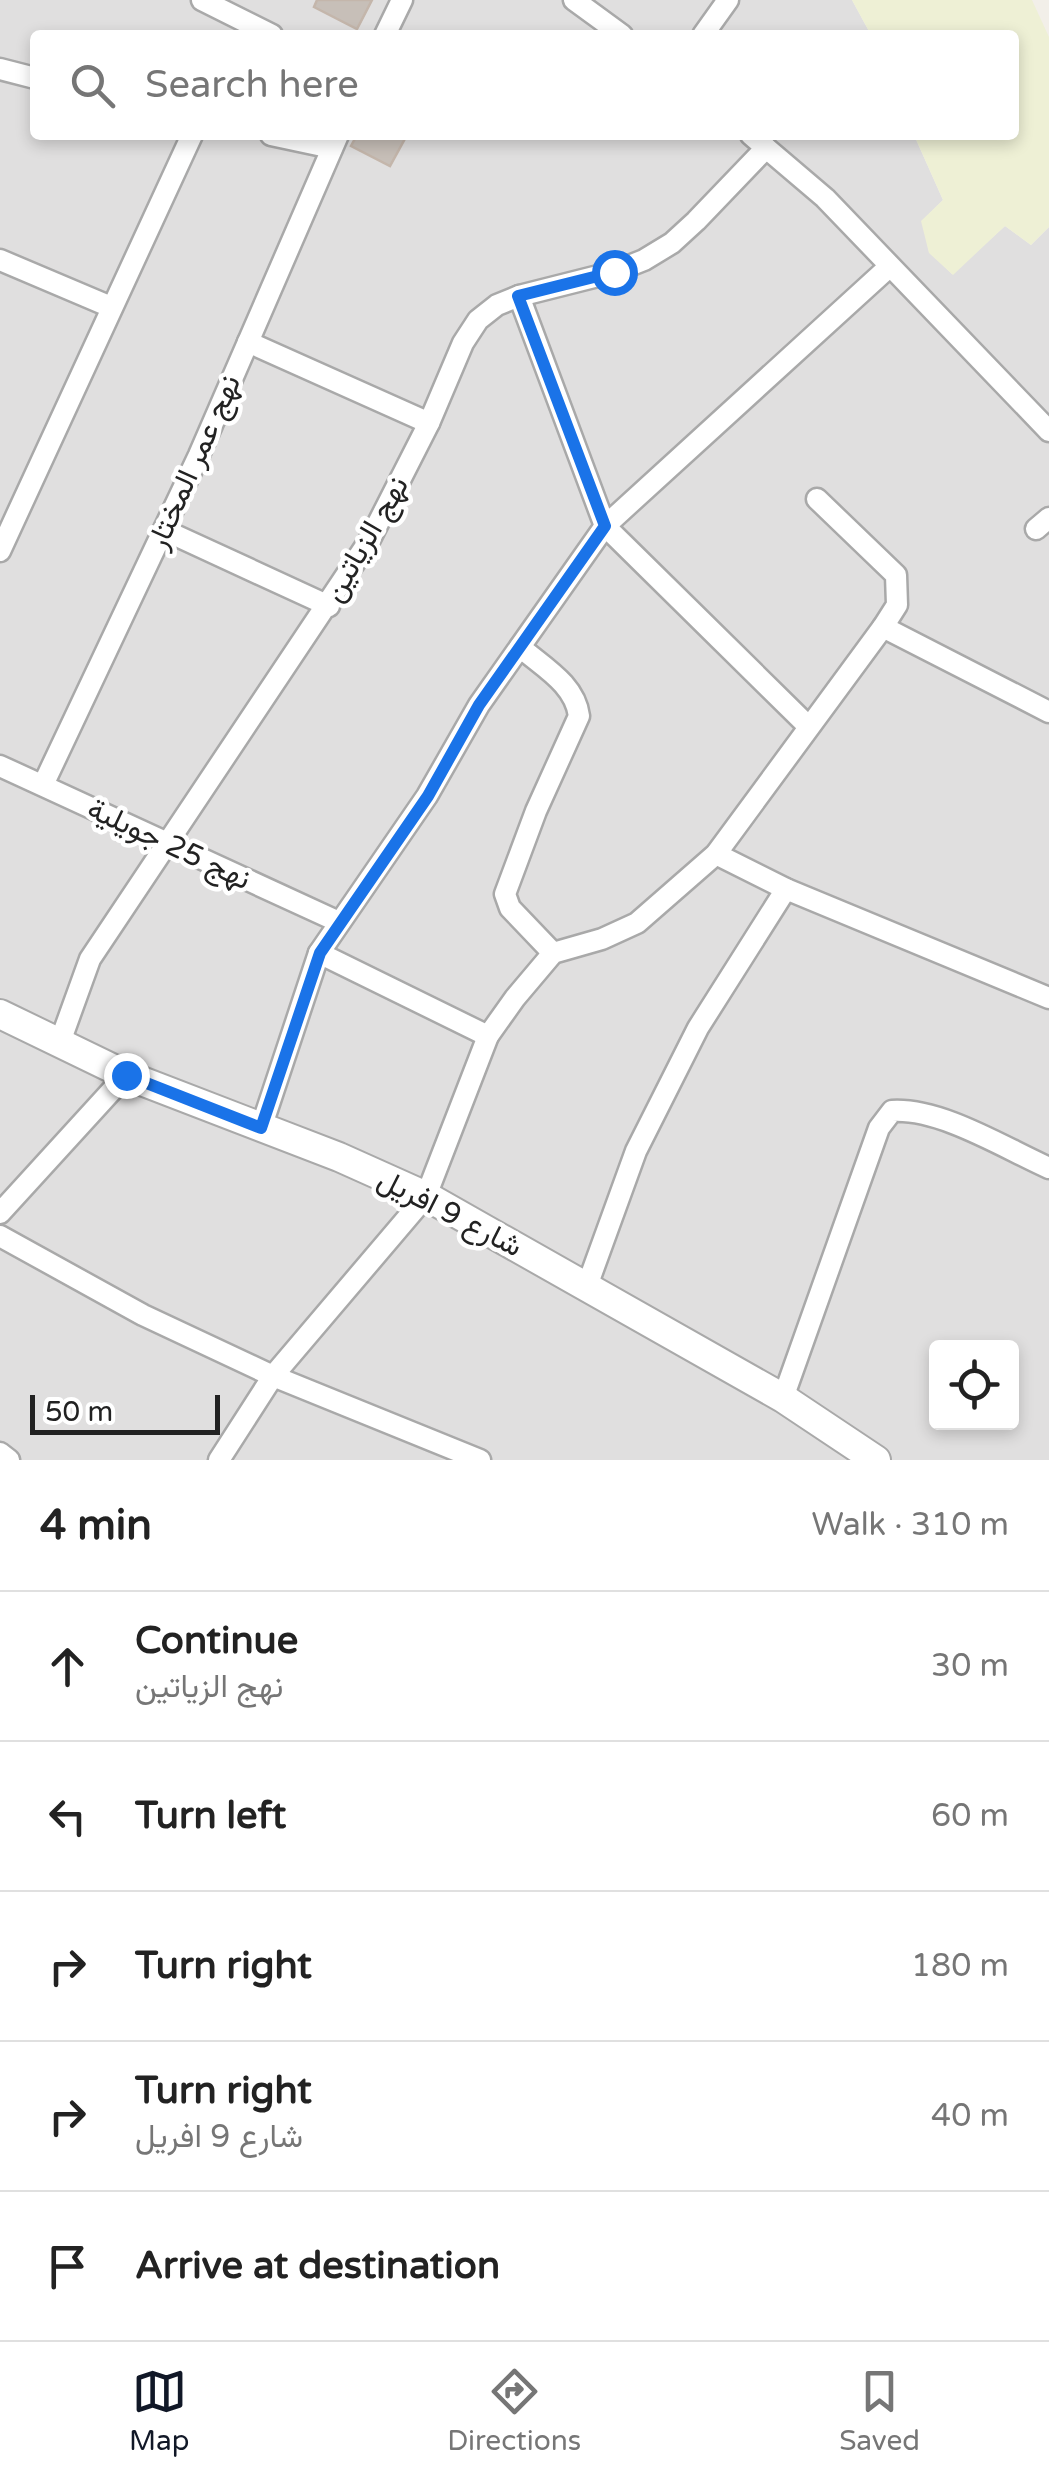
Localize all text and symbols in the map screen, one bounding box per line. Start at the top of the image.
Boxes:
search box [30,30,1019,140]
icon: search [65,58,120,113]
text: Search here [145,62,359,108]
route start [592,250,638,296]
street label: نهج عمر المختار [139,369,250,556]
street label: نهج الزياتين [315,470,418,609]
street label: نهج 25 جويلية [81,790,257,899]
route end [104,1053,150,1099]
street label: شارع 9 افريل [371,1161,529,1266]
map controls [929,1340,1019,1430]
button: locate [929,1340,1019,1430]
scale bar [30,1390,220,1434]
text: 50 m [45,1395,113,1429]
text: 4 min [40,1500,152,1551]
text: Walk · 310 m [812,1506,1009,1544]
text: Continue [135,1618,298,1664]
icon: ahead [40,1639,95,1694]
text: 30 m [931,1647,1009,1685]
text: نهج الزياتين [135,1668,283,1706]
icon: left [40,1789,95,1844]
text: Turn left [135,1793,286,1839]
text: 60 m [931,1797,1009,1835]
icon: right [40,1939,95,1994]
text: Turn right [135,1943,312,1989]
text: 180 m [911,1947,1009,1985]
text: Turn right [135,2068,312,2114]
icon: right [40,2089,95,2144]
text: 40 m [931,2097,1009,2135]
text: شارع 9 افريل [135,2118,303,2156]
icon: arrive [40,2239,95,2294]
text: Arrive at destination [135,2243,500,2289]
tab: Map [129,2364,189,2458]
tab: Directions [447,2364,581,2458]
tab: Saved [839,2364,920,2458]

